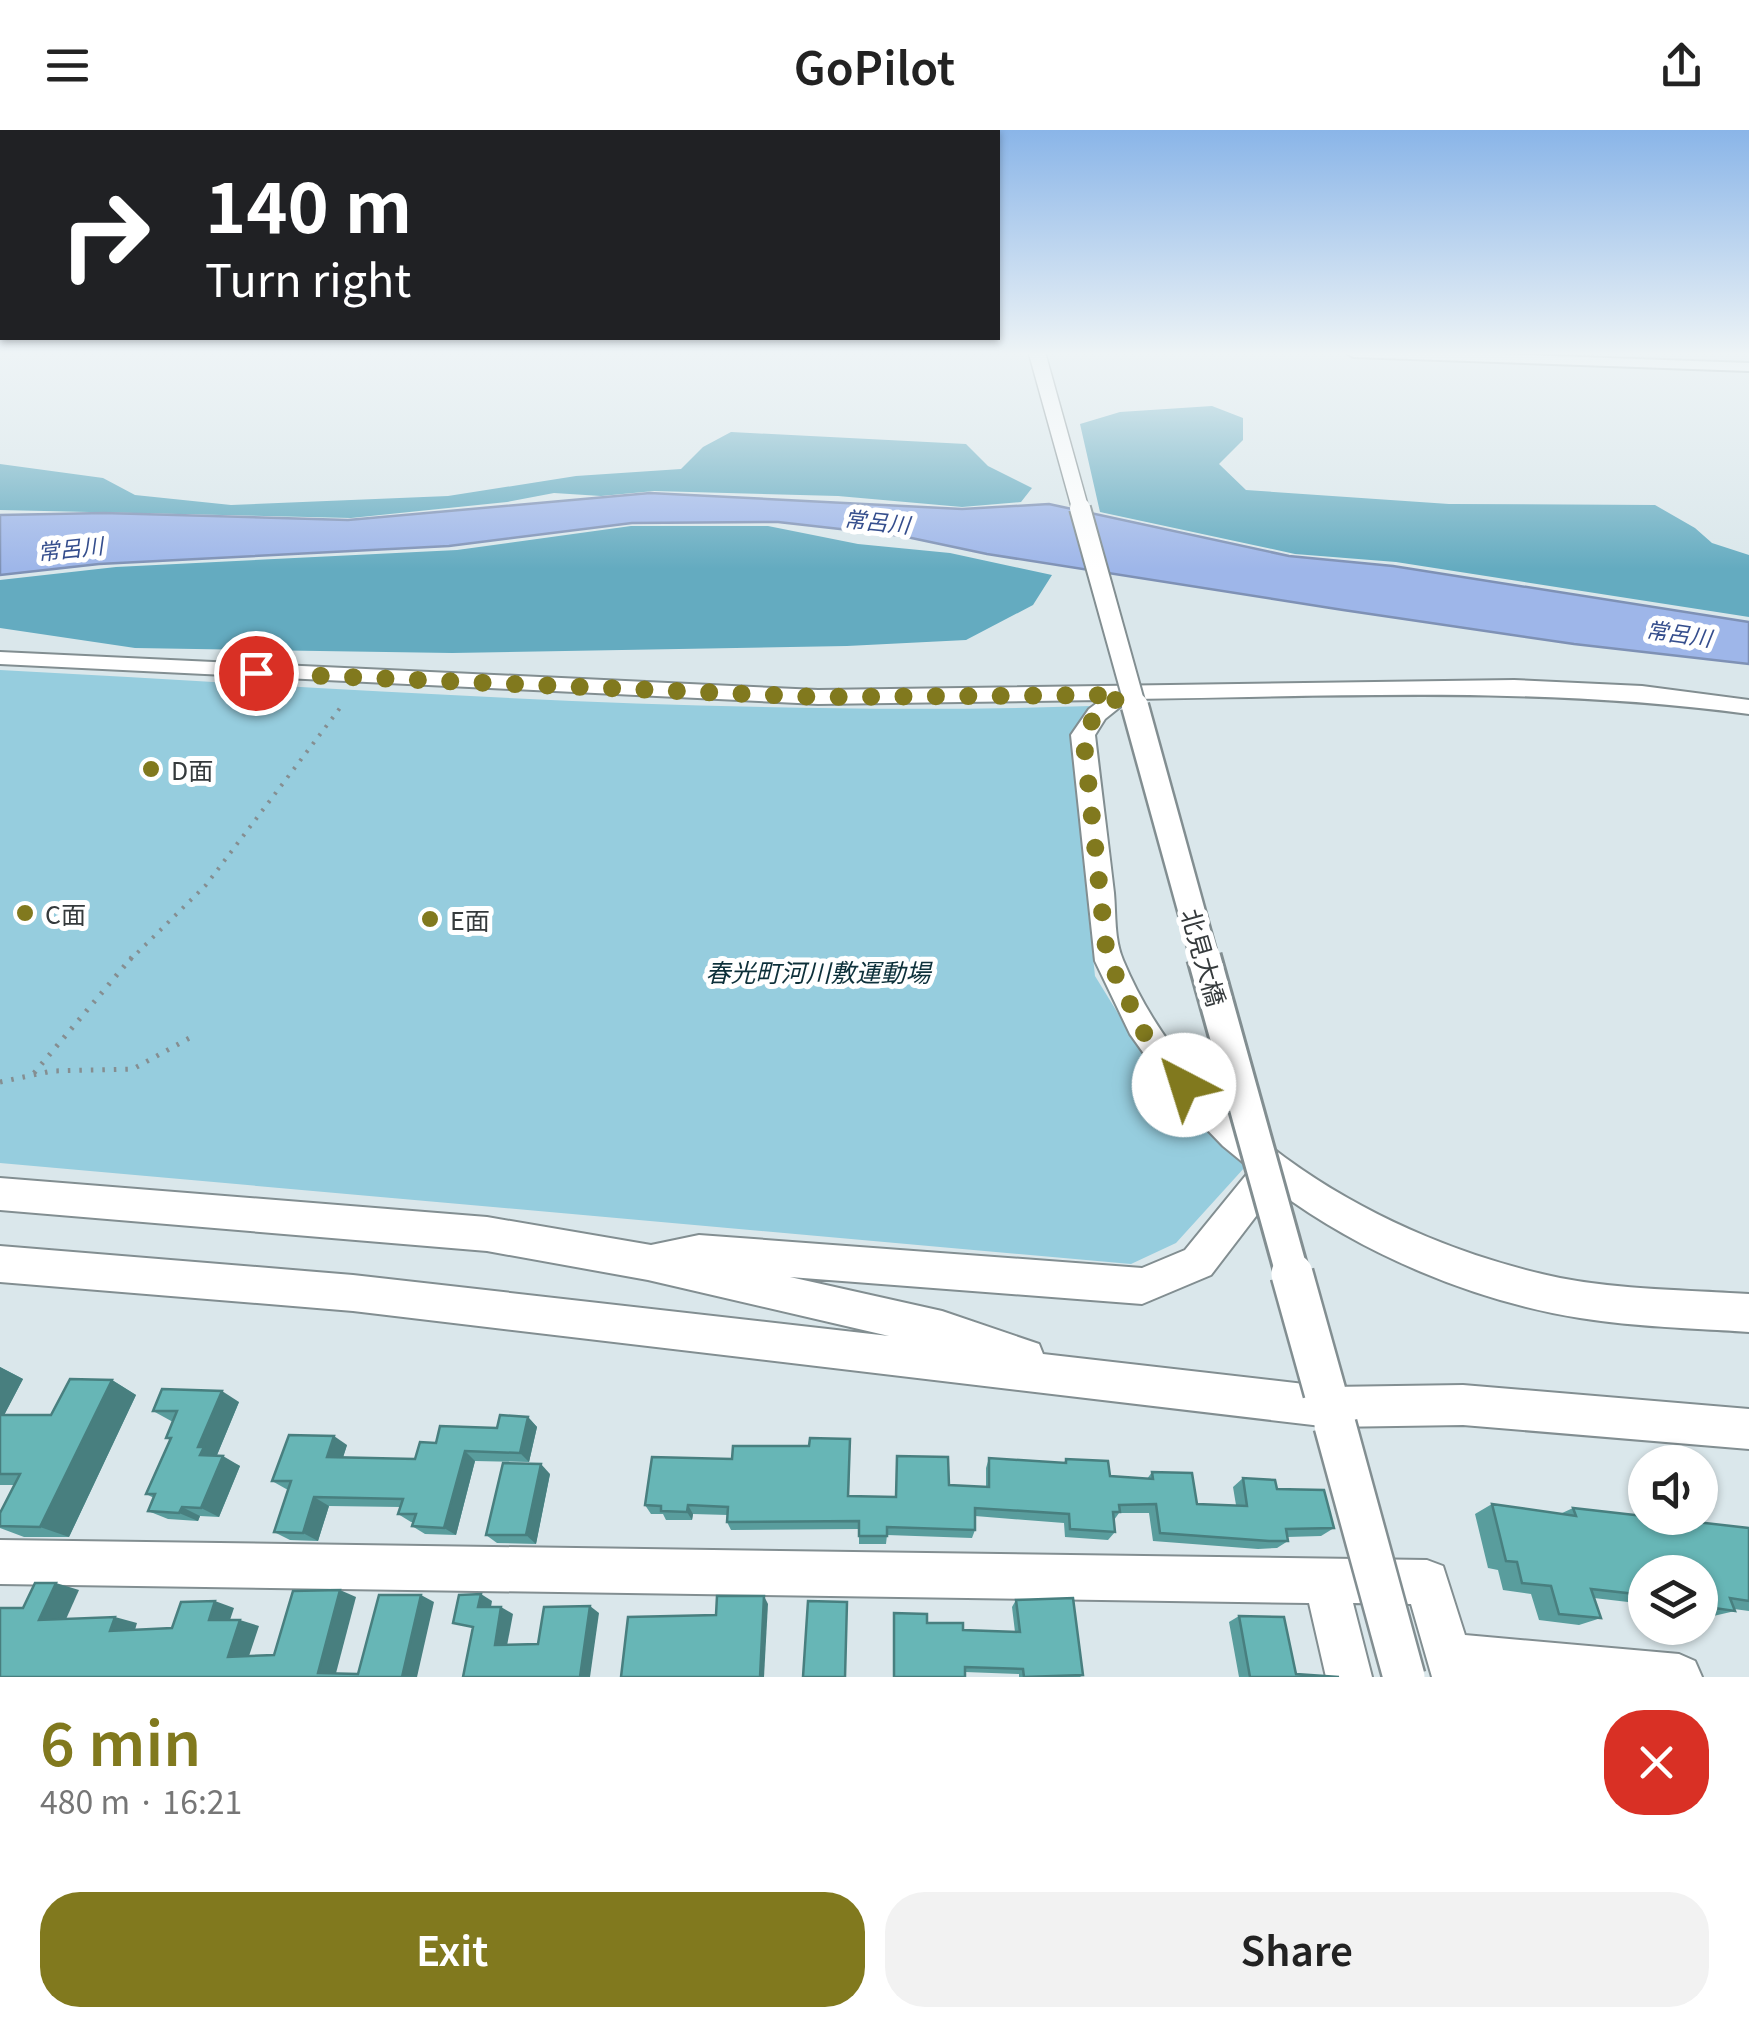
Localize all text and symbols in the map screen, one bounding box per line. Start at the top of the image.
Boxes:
text: GoPilot [794,33,955,98]
icon: menu [40,38,95,93]
icon: share [1654,38,1709,93]
text: 140 m [205,152,412,253]
icon: right [40,170,170,300]
text: Turn right [205,245,411,310]
water label: 常呂川 [843,501,913,540]
water label: 常呂川 [36,527,106,566]
water label: 常呂川 [1644,612,1716,653]
pin [214,631,299,716]
icon: arrive [229,646,284,701]
place label: D面 [171,751,213,787]
marker: D面 [140,758,162,780]
place label: C面 [45,895,86,931]
place label: E面 [450,901,490,937]
marker: C面 [14,902,36,924]
street label: 北見大橋 [1174,904,1236,1010]
marker: E面 [419,908,441,930]
park label: 春光町河川敷運動場 [705,953,933,989]
position arrow [1132,1033,1236,1137]
map controls [1628,1445,1718,1645]
button: sound [1628,1445,1718,1535]
button: layers [1628,1555,1718,1645]
text: 6 min [40,1696,201,1783]
button: close [1604,1710,1709,1815]
text: 480 m · 16:21 [40,1777,242,1823]
button: Exit [40,1892,865,2007]
button: Share [885,1892,1709,2007]

